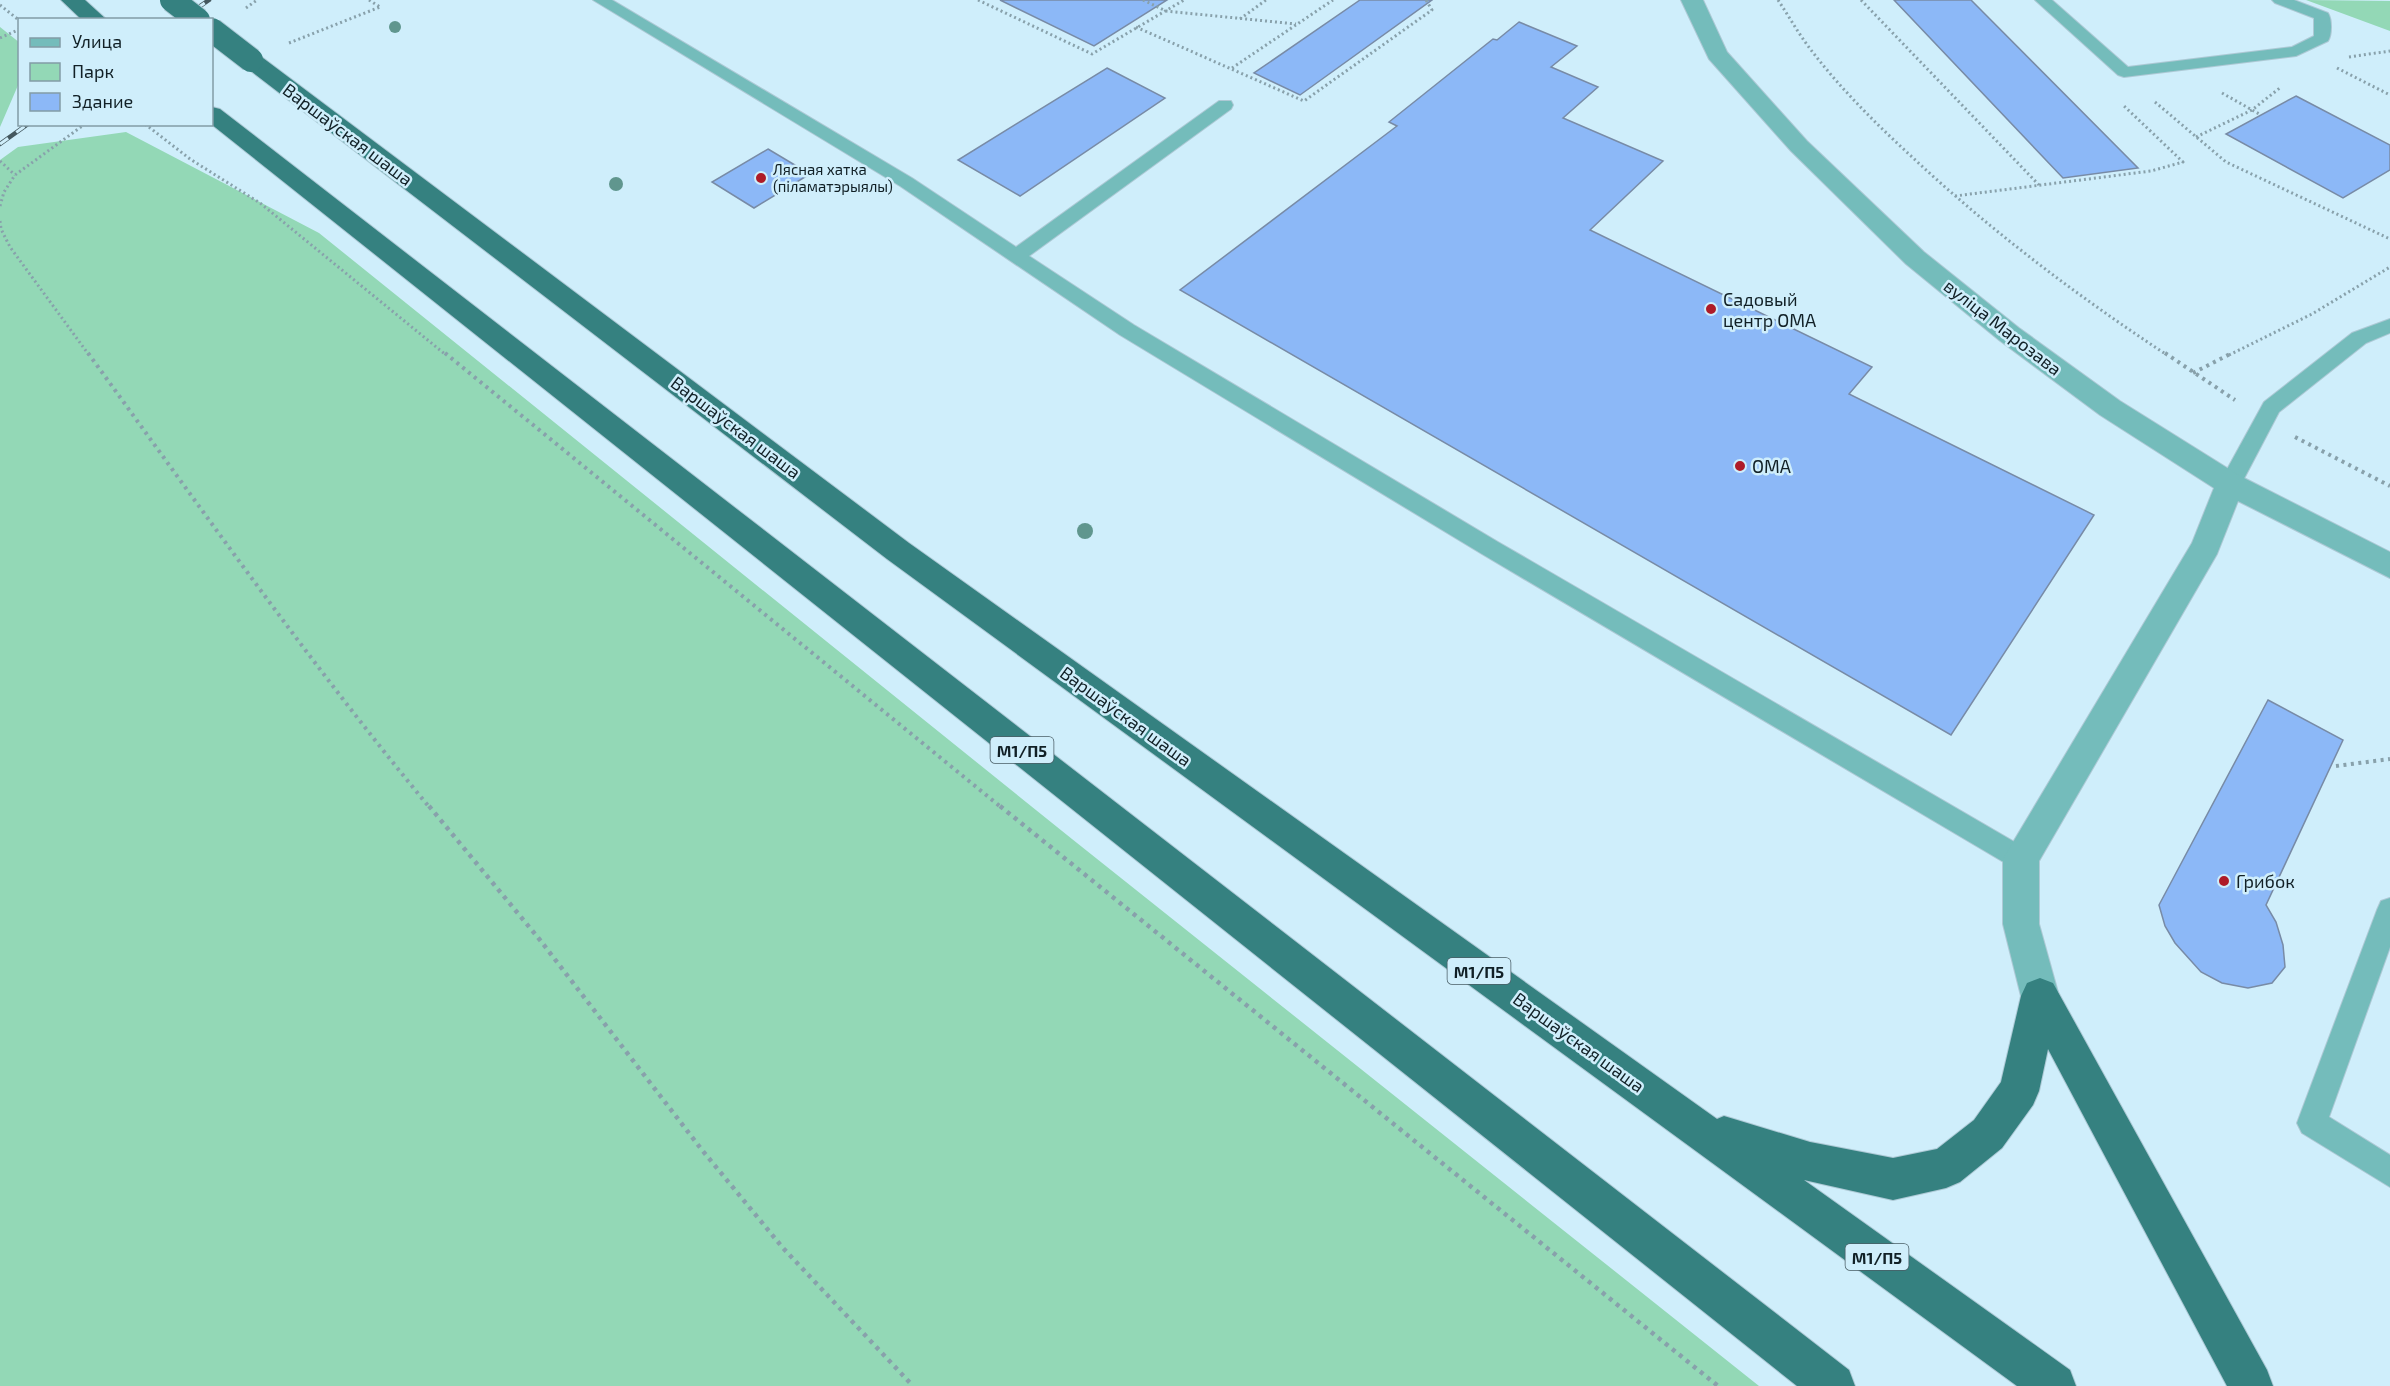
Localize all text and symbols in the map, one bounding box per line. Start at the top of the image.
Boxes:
legend [18,18,213,126]
text: Улица [72,30,122,52]
text: Парк [72,60,114,82]
street label: Варшаўская шаша [279,78,417,190]
text: Здание [72,90,133,112]
place label: Лясная хатка (піламатэрыялы) [773,160,893,195]
marker: Лясная хатка (піламатэрыялы) [754,171,768,185]
street label: вуліца Марозава [1940,274,2066,380]
place label: Садовый центр ОМА [1723,288,1817,331]
marker: Садовый центр ОМА [1704,302,1718,316]
street label: Варшаўская шаша [667,371,805,483]
place label: ОМА [1752,455,1792,477]
marker: ОМА [1733,459,1747,473]
street label: Варшаўская шаша [1056,661,1196,771]
road number: М1/П5 [990,737,1054,763]
place label: Грибок [2236,870,2295,892]
marker: Грибок [2217,874,2231,888]
road number: М1/П5 [1448,958,1510,984]
street label: Варшаўская шаша [1509,987,1649,1097]
road number: М1/П5 [1846,1244,1908,1270]

